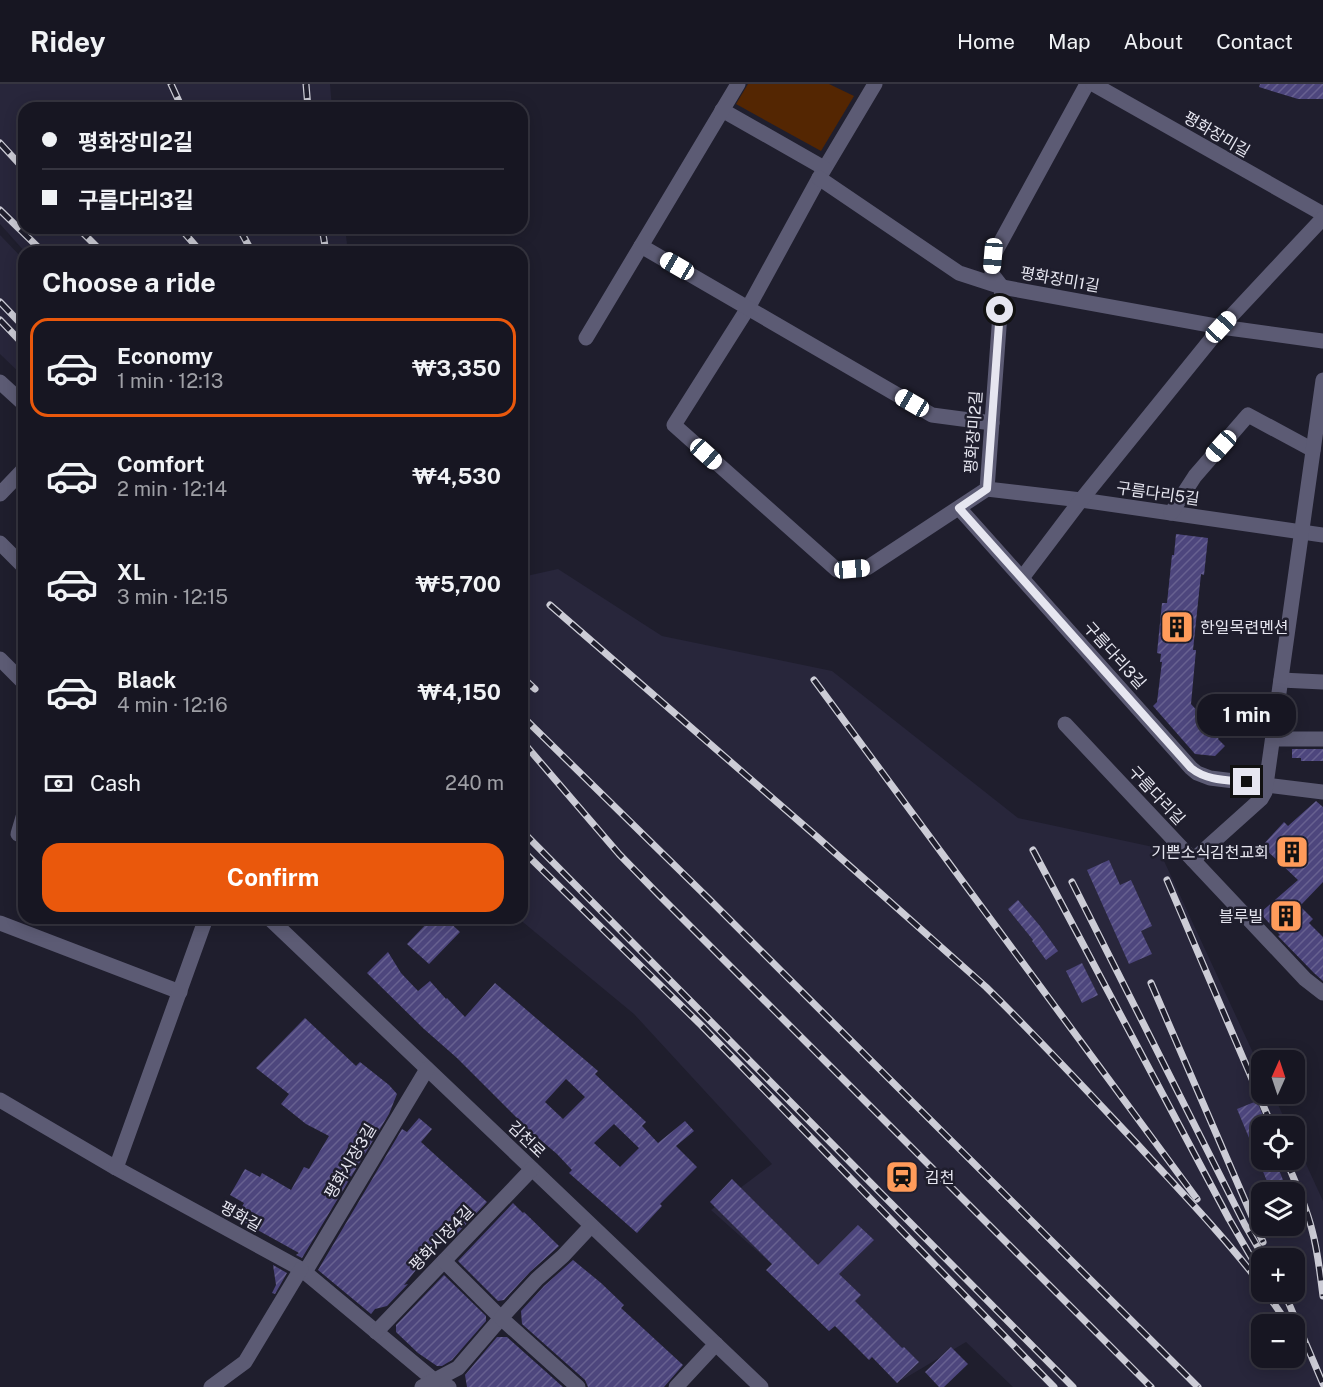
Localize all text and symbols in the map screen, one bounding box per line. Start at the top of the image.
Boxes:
text: Ridey [30,25,105,58]
text: Home [957,29,1015,54]
text: Map [1048,29,1091,54]
text: About [1124,29,1183,54]
text: Contact [1216,29,1293,54]
street label: 평화장미길 [1180,108,1253,161]
text: 평화장미2길 [78,129,193,155]
text: 구름다리3길 [78,187,194,213]
car [982,237,1004,275]
car [657,249,697,283]
street label: 평화장미1길 [1019,263,1101,296]
text: Choose a ride [42,266,216,298]
route start [986,296,1013,323]
car [1202,308,1240,346]
icon: car [45,341,99,395]
text: Economy [117,343,213,369]
text: ₩3,350 [412,355,501,381]
text: 1 min · 12:13 [117,369,223,393]
car [892,386,932,420]
street label: 평화장미2길 [961,390,986,474]
car [1202,427,1240,465]
car [687,435,725,473]
icon: car [45,449,99,503]
text: Comfort [117,451,204,477]
text: ₩4,530 [412,463,501,489]
text: 2 min · 12:14 [117,477,227,501]
street label: 구름다리5길 [1115,478,1201,509]
icon: car [45,557,99,611]
car [833,558,871,580]
text: XL [117,559,145,585]
text: ₩5,700 [415,571,501,597]
text: 3 min · 12:15 [117,585,228,609]
building icon: 한일목련멘션 [1159,609,1195,645]
street label: 구름다리3길 [1080,618,1150,693]
place label: 한일목련멘션 [1200,618,1288,637]
icon: car [45,665,99,719]
text: Black [117,667,176,693]
text: ₩4,150 [417,679,501,705]
text: 4 min · 12:16 [117,693,228,717]
callout: 1 min [1198,695,1296,737]
text: 1 min [1222,703,1271,727]
street label: 구름다리길 [1125,762,1189,829]
icon: cash [42,767,75,800]
route end [1233,768,1260,795]
text: Cash [90,770,141,796]
text: 240 m [445,771,504,795]
building icon: 기쁜소식김천교회 [1274,834,1310,870]
button: Confirm [42,843,504,912]
place label: 기쁜소식김천교회 [1151,843,1269,862]
building icon: 블루빌 [1268,898,1304,934]
place label: 블루빌 [1219,907,1263,926]
north arrow [1251,1050,1305,1104]
map controls [1251,1050,1305,1368]
button: locate [1251,1116,1305,1170]
street label: 김천로 [504,1117,549,1162]
street label: 평화시장3길 [321,1120,380,1202]
station icon: 김천 [884,1159,920,1195]
place label: 김천 [925,1168,954,1187]
button: layers [1251,1182,1305,1236]
street label: 평화길 [217,1197,265,1235]
street label: 평화시장4길 [405,1202,477,1275]
button: + [1251,1248,1305,1302]
button: − [1251,1314,1305,1368]

